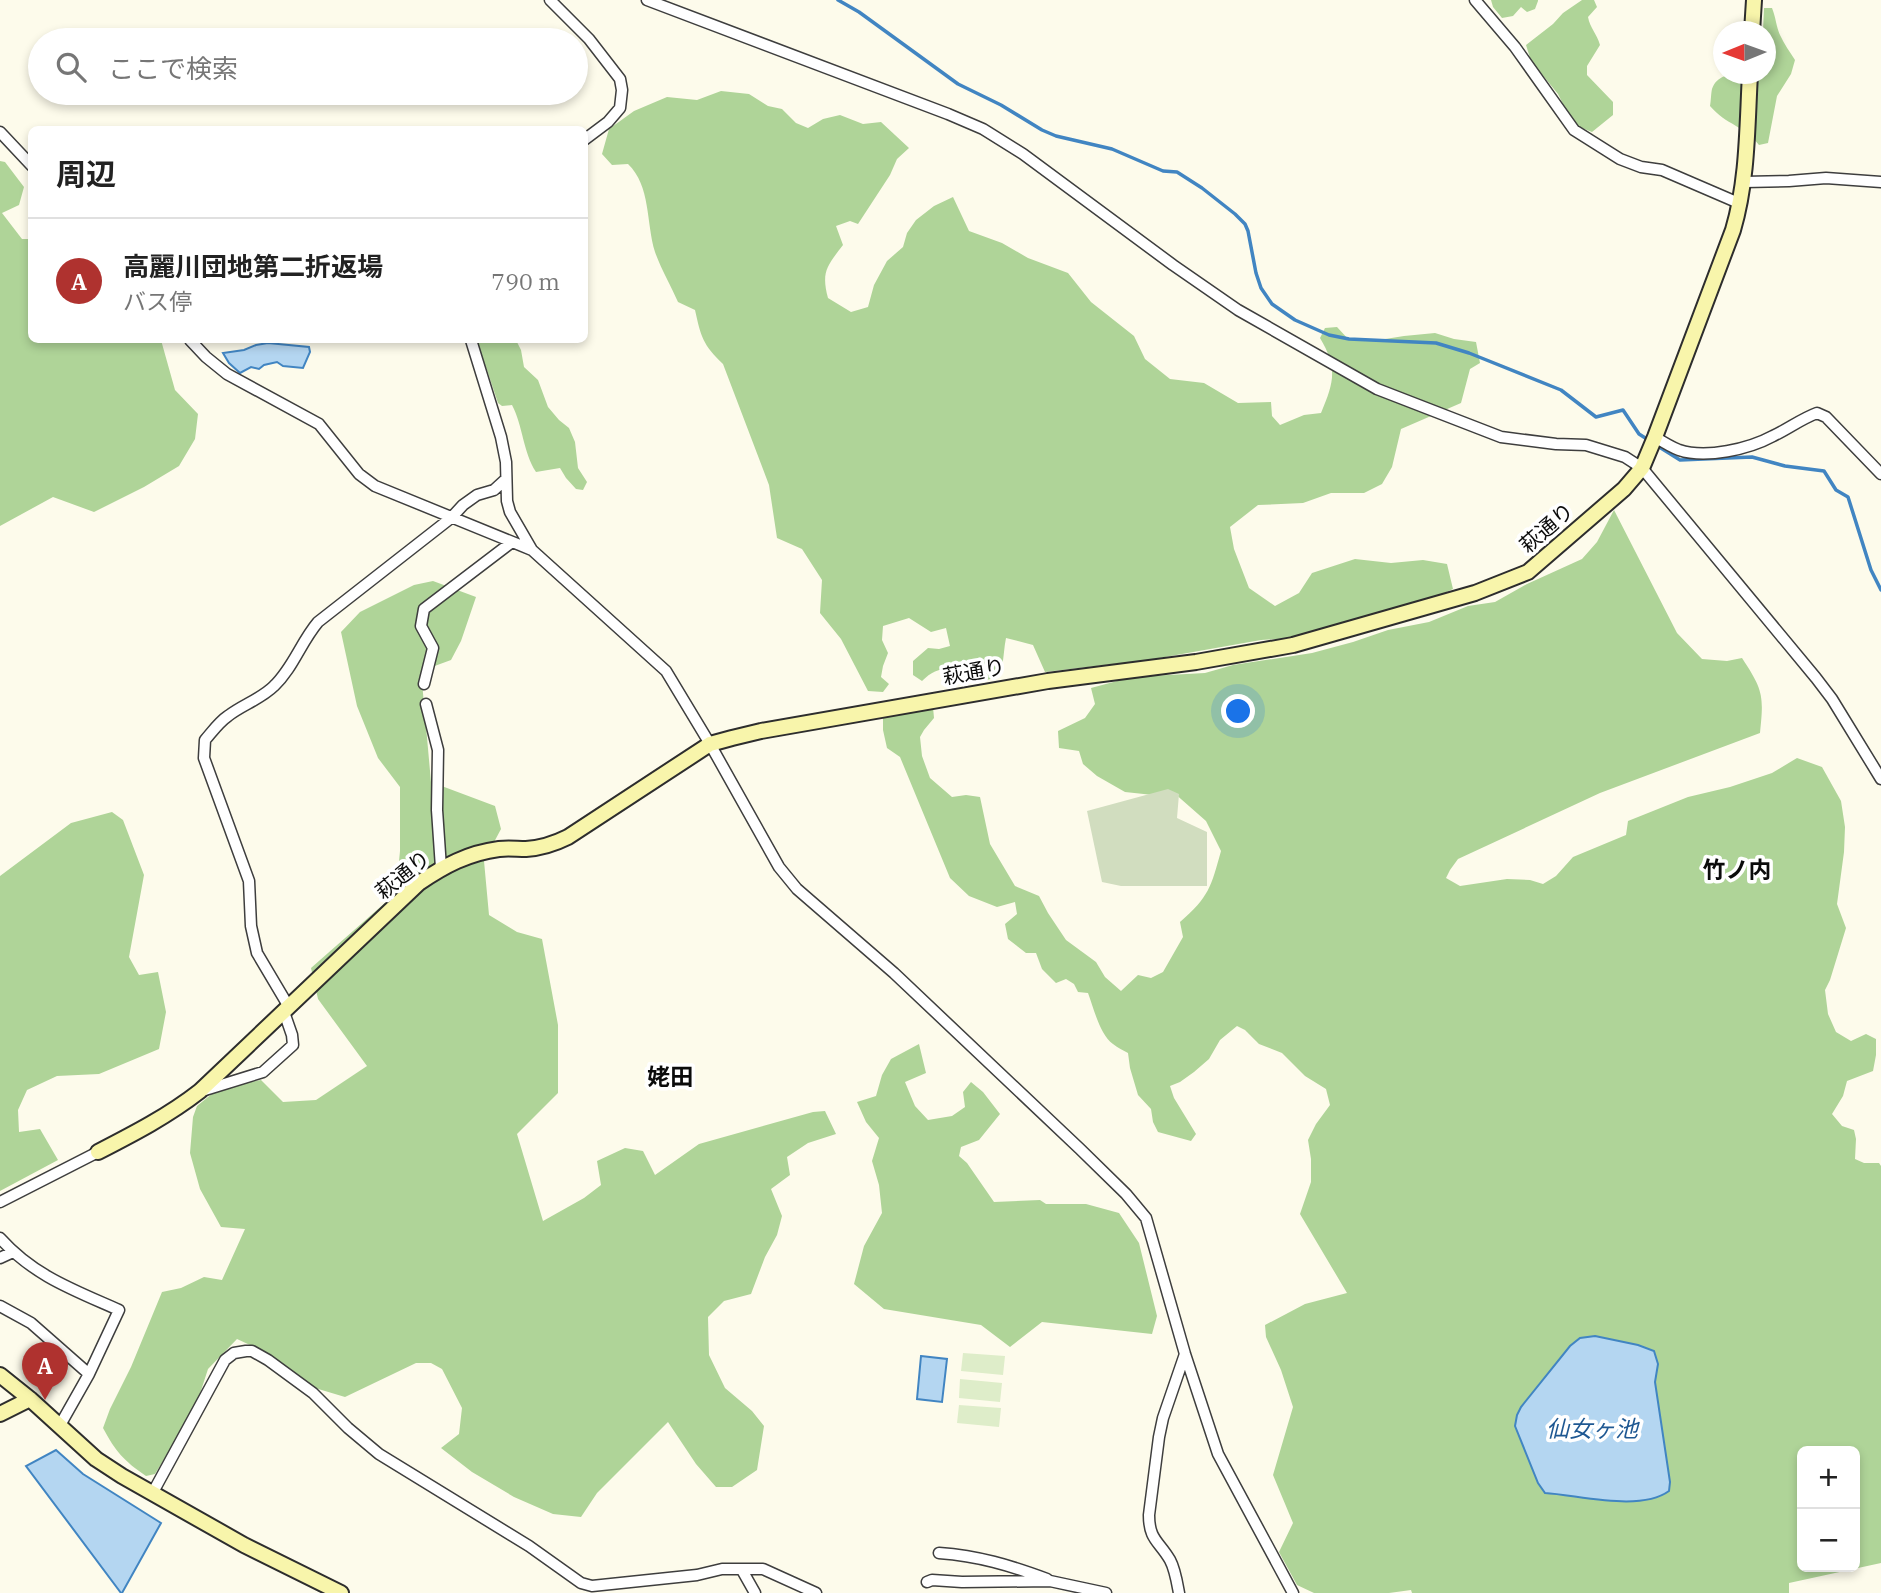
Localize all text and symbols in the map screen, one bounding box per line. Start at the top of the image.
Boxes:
north arrow [1713,21,1776,84]
search box [28,28,588,105]
icon: search [52,48,90,86]
text: ここで検索 [108,51,238,85]
text: 周辺 [56,154,116,193]
text: 高麗川団地第二折返場 [123,249,383,283]
text: A [71,266,87,296]
text: 790 m [491,266,560,296]
text: バス停 [123,286,192,316]
street label: 萩通り [1513,496,1579,558]
street label: 萩通り [940,652,1007,690]
your location [1221,694,1255,728]
street label: 萩通り [369,844,436,905]
district label: 竹ノ内 [1703,854,1772,884]
district label: 姥田 [647,1061,693,1091]
pin: A [22,1342,68,1400]
water label: 仙女ヶ池 [1546,1413,1640,1443]
map controls [1797,1446,1860,1572]
button: + [1797,1446,1860,1509]
button: − [1797,1509,1860,1572]

